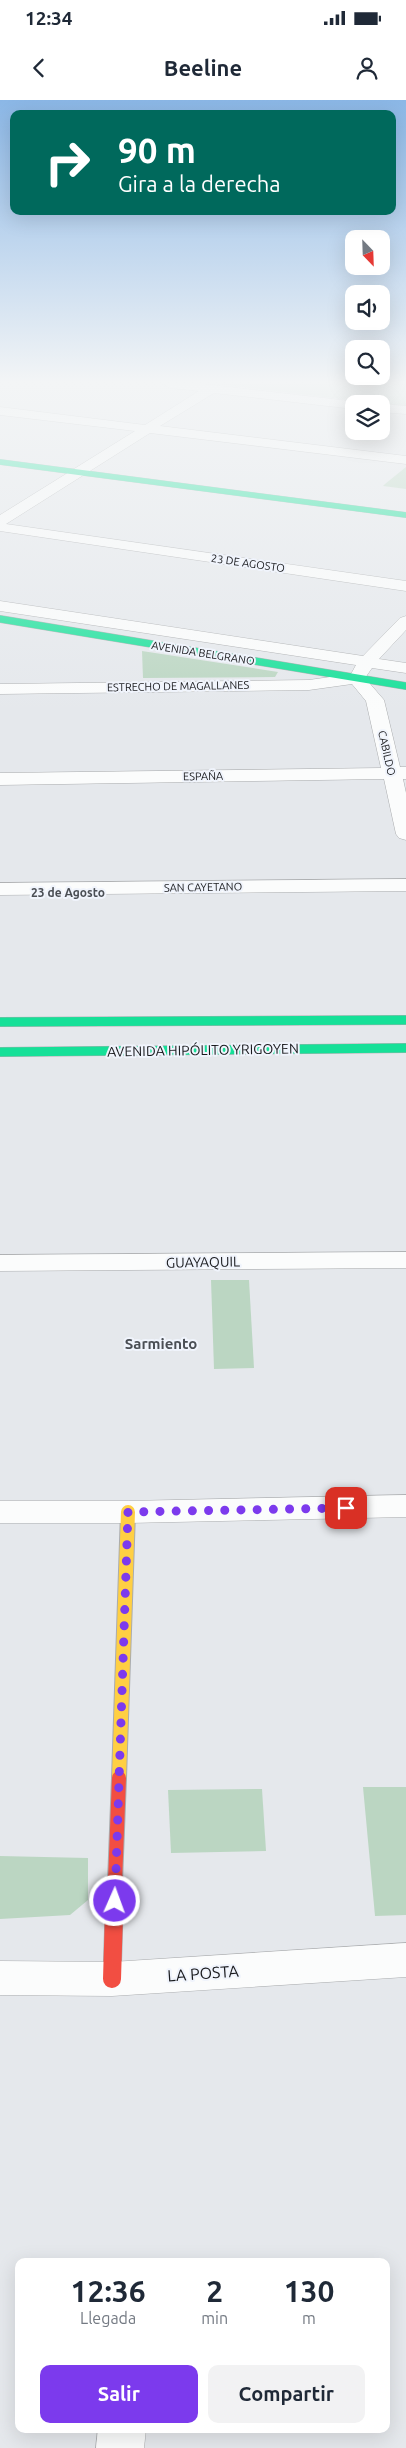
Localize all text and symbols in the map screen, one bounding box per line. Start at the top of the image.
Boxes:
text: 12:34 [25,7,73,29]
icon: back [25,54,53,82]
icon: person [353,54,381,82]
text: Beeline [164,55,242,80]
icon: right [35,130,100,195]
text: 90 m [118,130,196,170]
text: Gira a la derecha [118,171,281,196]
north arrow [345,230,390,275]
map controls [345,230,390,440]
button: sound [345,285,390,330]
button: search [345,340,390,385]
button: layers [345,395,390,440]
street label: 23 DE AGOSTO [210,552,286,574]
street label: AVENIDA BELGRANO [151,639,255,667]
street label: ESTRECHO DE MAGALLANES [107,679,249,693]
street label: CABILDO [376,729,398,777]
street label: ESPAÑA [183,770,224,782]
street label: SAN CAYETANO [164,880,242,894]
district label: 23 de Agosto [31,886,105,899]
street label: AVENIDA HIPÓLITO YRIGOYEN [107,1039,299,1060]
street label: GUAYAQUIL [166,1253,240,1271]
district label: Sarmiento [125,1335,197,1352]
pin [325,1487,367,1529]
icon: arrive [332,1494,360,1522]
position arrow [88,1874,140,1926]
street label: LA POSTA [167,1961,240,1984]
text: 12:36 [71,2274,146,2308]
text: 2 [206,2274,223,2308]
text: 130 [284,2274,334,2308]
text: Llegada [80,2309,136,2327]
text: min [201,2309,228,2327]
text: m [302,2309,316,2327]
button: Salir [40,2365,198,2423]
button: Compartir [208,2365,365,2423]

